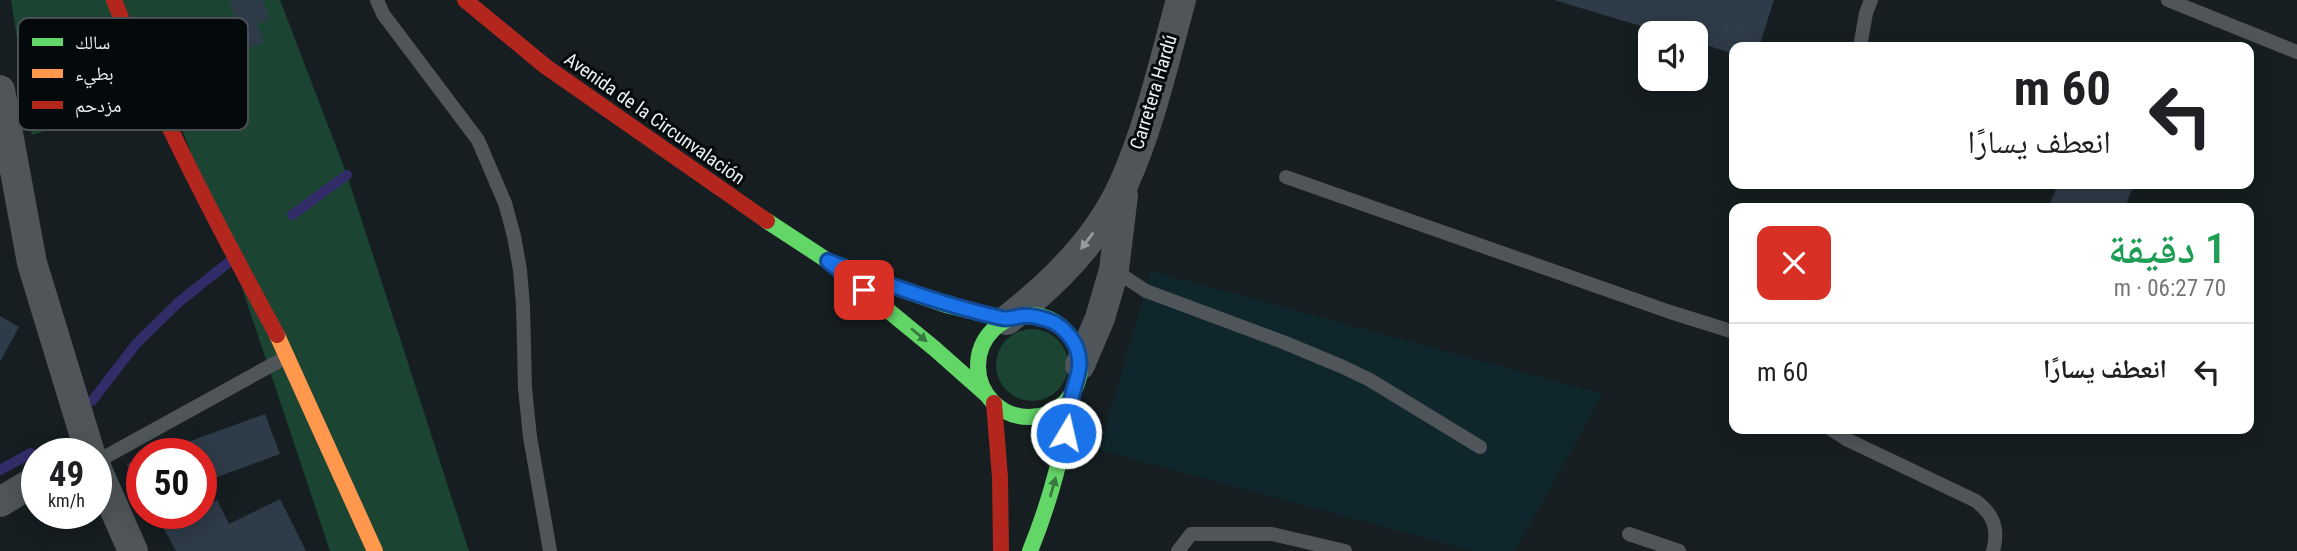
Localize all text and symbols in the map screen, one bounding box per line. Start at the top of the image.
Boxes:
legend [18,18,248,130]
map controls [1638,21,1708,91]
button: sound [1638,21,1708,91]
text: سالك [75,31,110,54]
street label: Carretera Hardú [1125,32,1182,152]
street label: Avenida de la Circunvalación [560,47,749,189]
text: 60 m [2014,60,2111,117]
text: بطيء [75,62,114,89]
icon: left [2135,70,2226,161]
text: مزدحم [75,94,121,118]
text: انعطف يسارًا [1967,123,2111,161]
text: 1 دقيقة [2108,224,2226,273]
button: close [1757,226,1831,300]
one-way arrow [1080,232,1095,250]
pin [834,260,894,320]
icon: arrive [845,271,883,309]
text: 70 m · 06:27 [2114,275,2226,302]
one-way arrow [910,327,928,343]
icon: left [2188,353,2226,391]
text: انعطف يسارًا [2043,354,2167,384]
text: 60 m [1757,357,1808,387]
position arrow [1029,396,1103,470]
speed limit sign: 50 [126,438,217,529]
text: 49 [49,454,84,495]
one-way arrow [1049,476,1059,497]
text: km/h [48,490,85,511]

